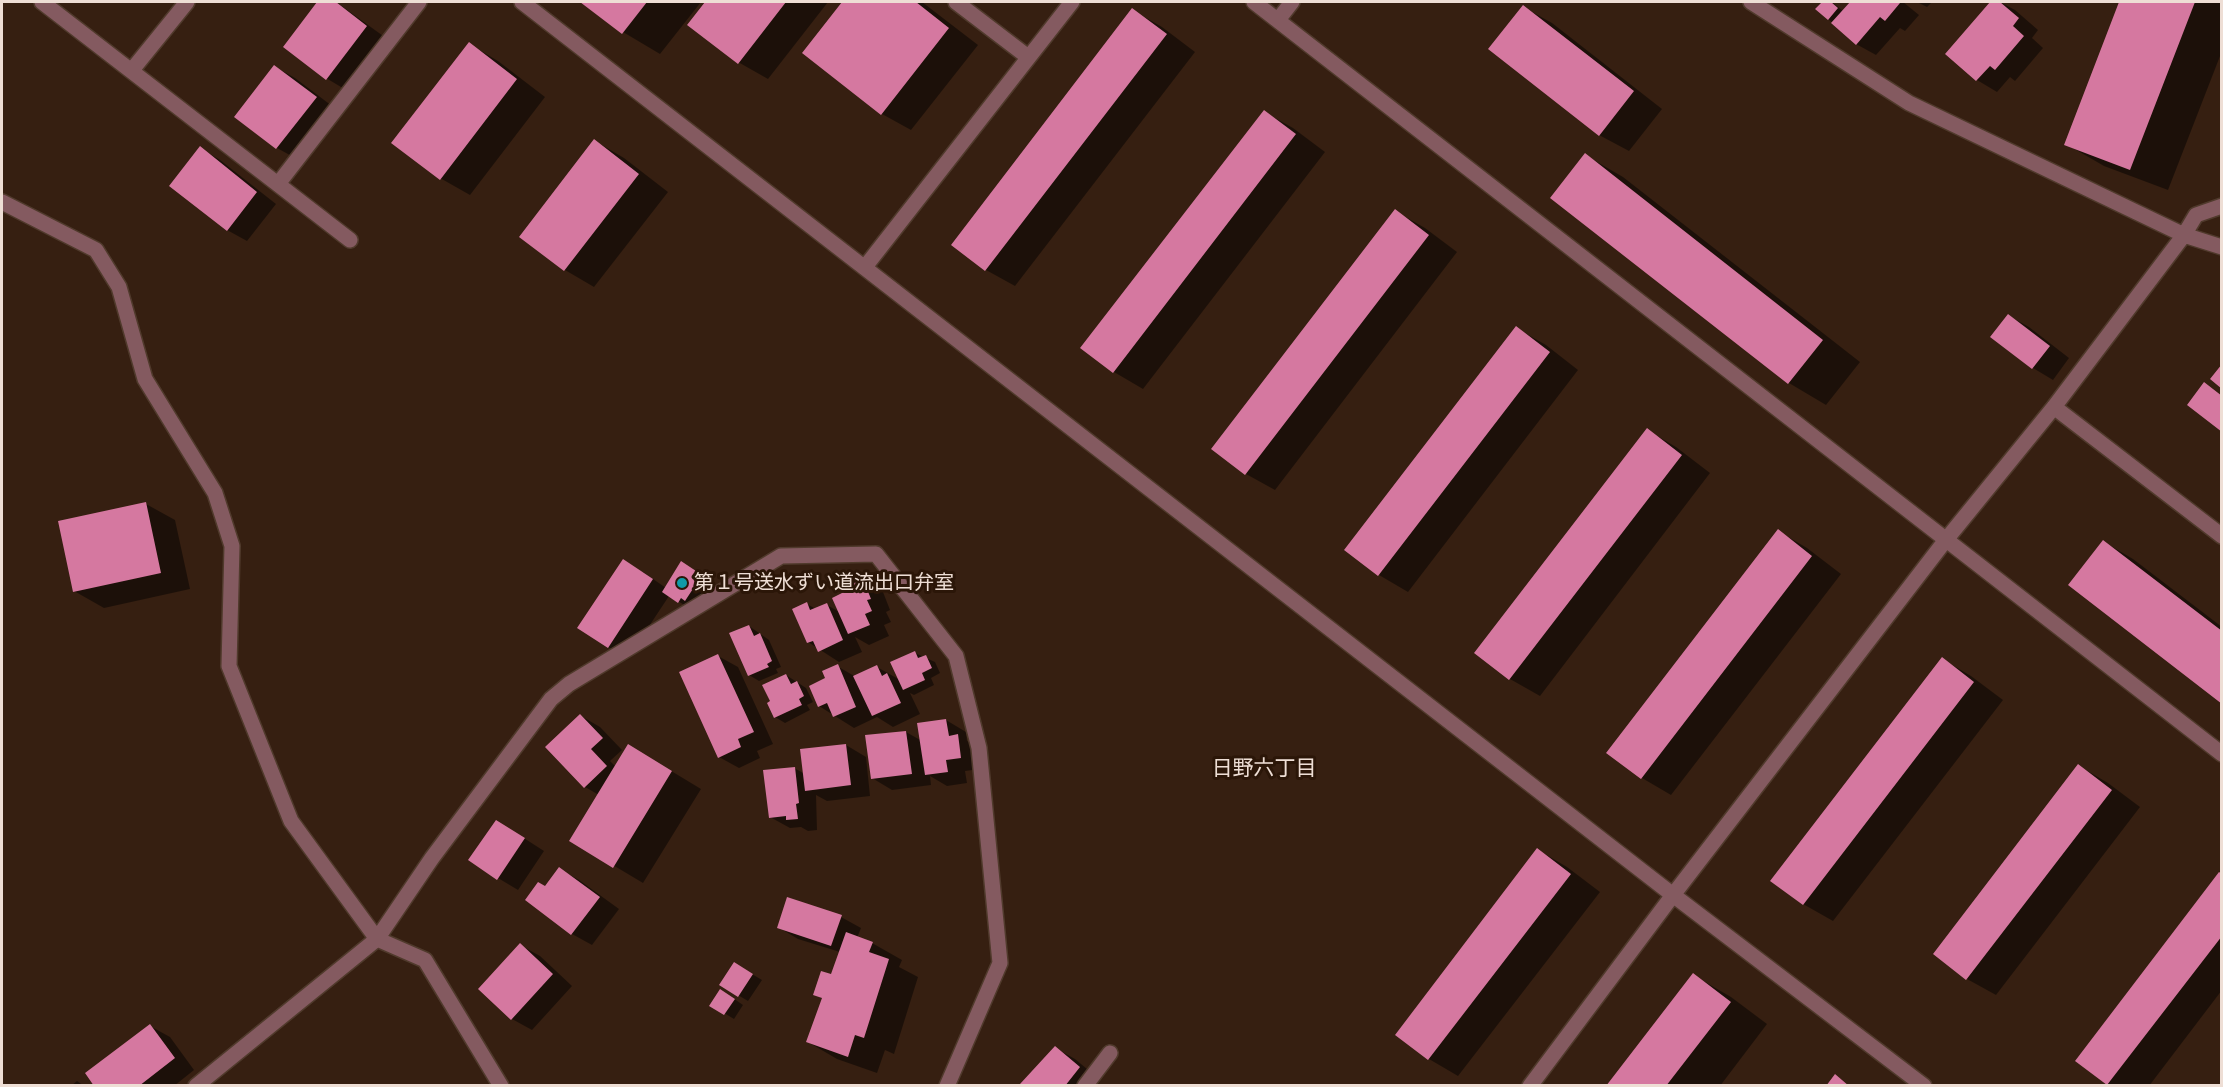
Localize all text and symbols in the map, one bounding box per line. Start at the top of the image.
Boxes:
place label: 第１号送水ずい道流出口弁室 [694,571,954,595]
marker: 第１号送水ずい道流出口弁室 [675,576,689,590]
district label: 日野六丁目 [1212,756,1316,782]

